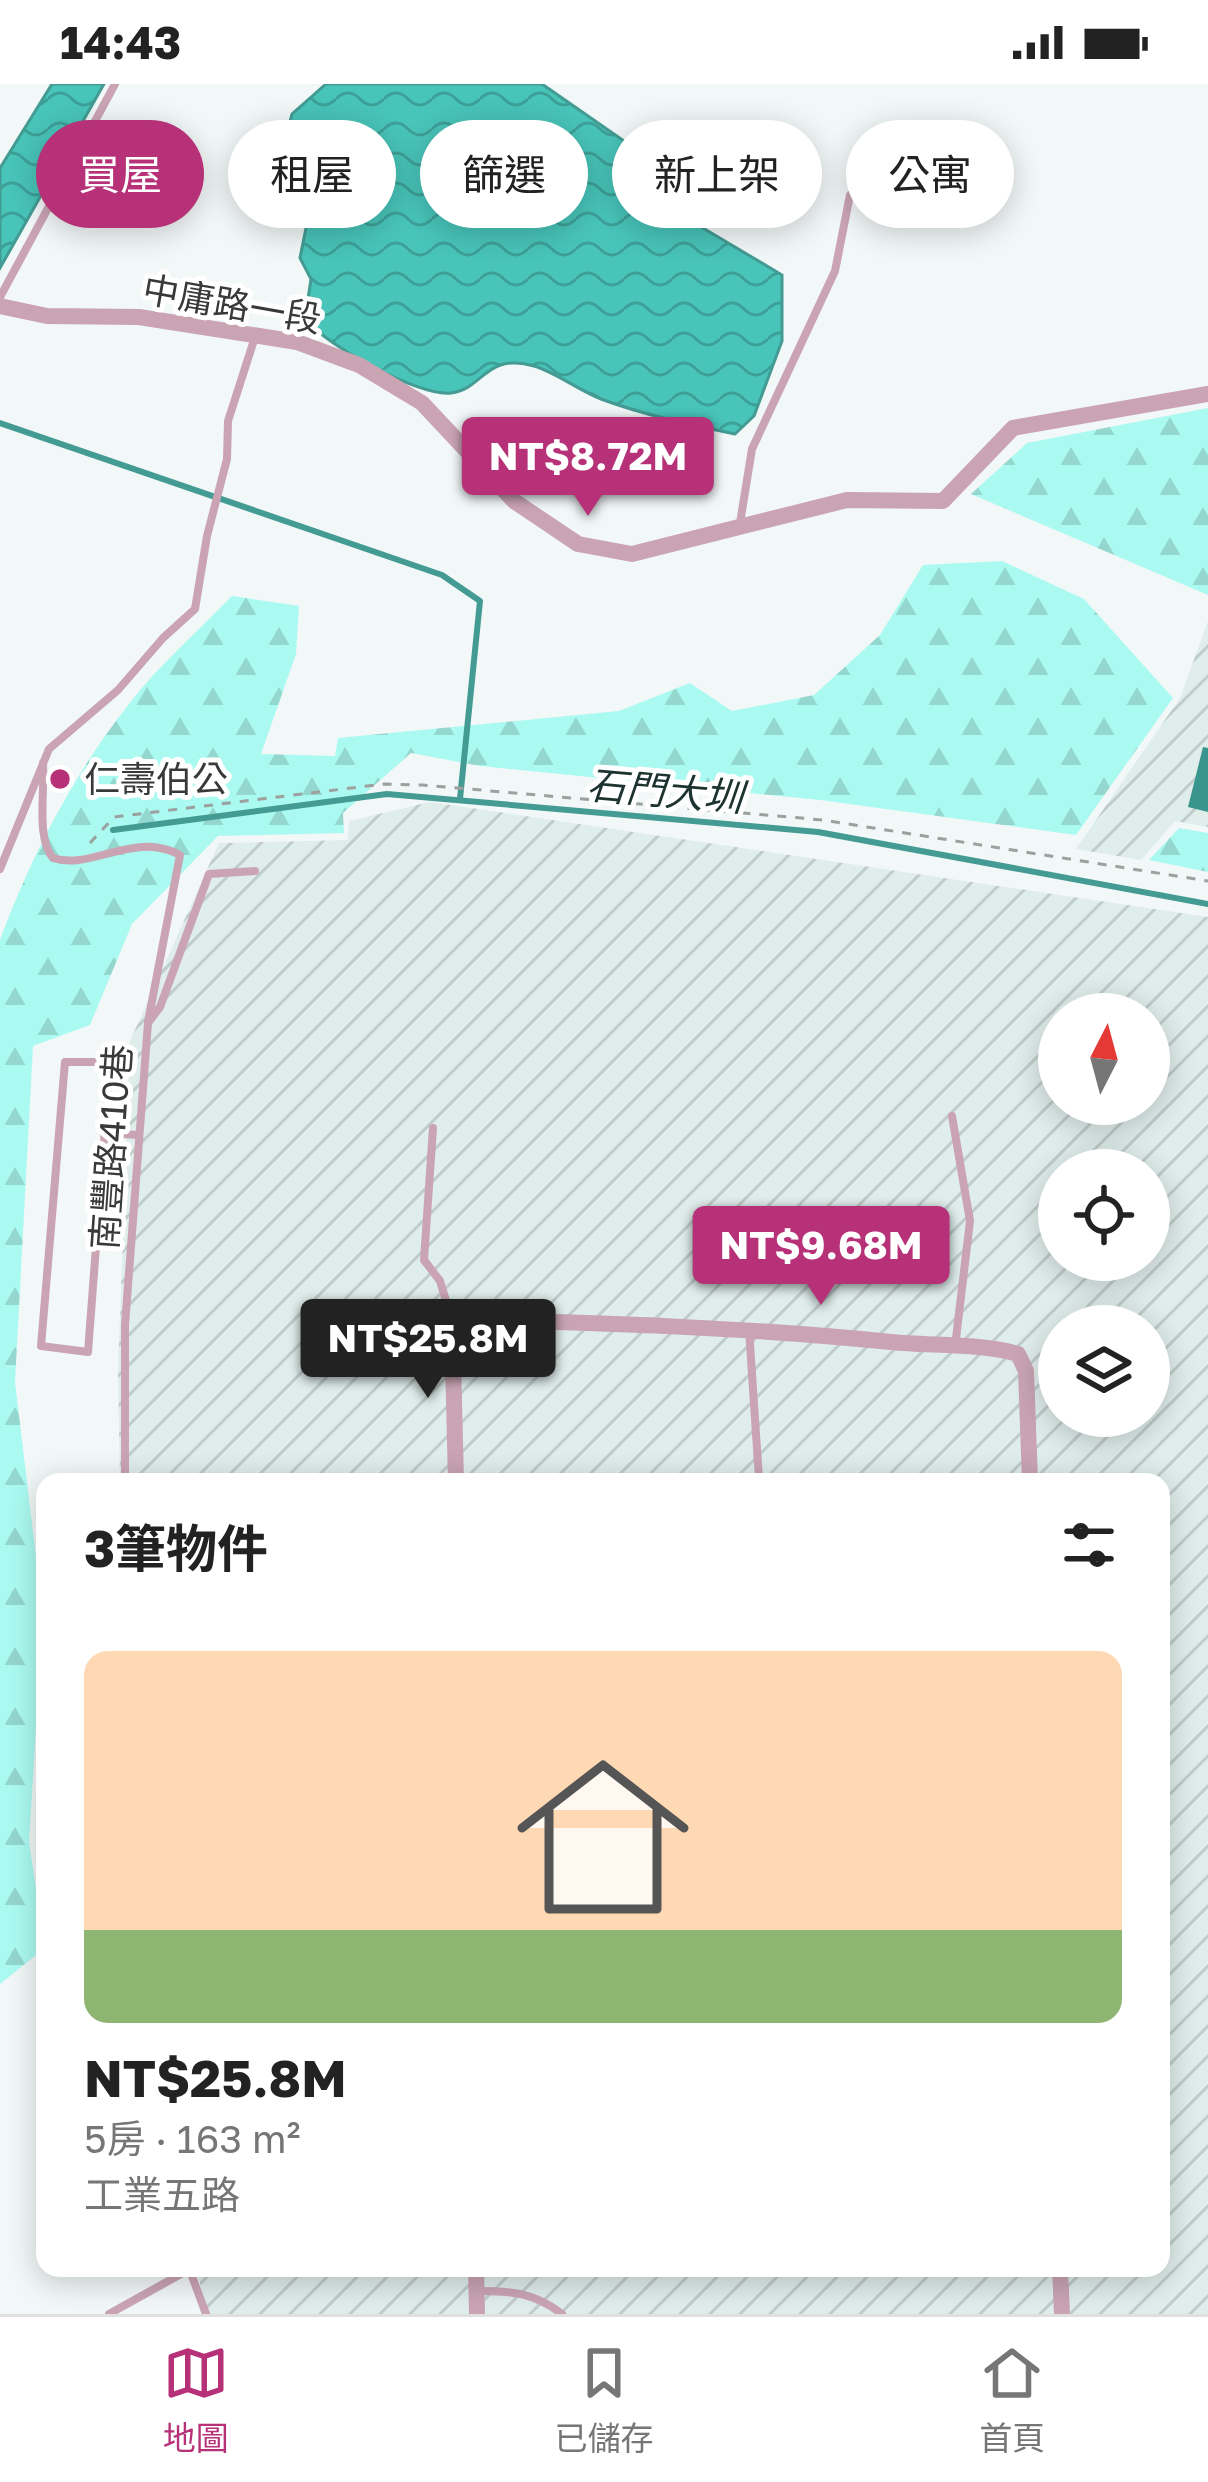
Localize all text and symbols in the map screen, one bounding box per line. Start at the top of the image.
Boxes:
text: 14:43 [60,15,181,69]
chip: 買屋 [36,120,204,228]
chip: 租屋 [228,120,396,228]
chip: 篩選 [420,120,588,228]
chip: 新上架 [612,120,822,228]
chip: 公寓 [846,120,1014,228]
street label: 中庸路一段 [140,267,324,340]
pin: NT$8.72M [464,417,712,519]
text: NT$8.72M [489,432,687,479]
place label: 仁壽伯公 [84,757,228,800]
water label: 石門大圳 [585,760,750,821]
marker: 仁壽伯公 [47,766,73,792]
north arrow [1038,993,1170,1125]
map controls [1038,993,1170,1437]
street label: 南豐路410巷 [82,1043,139,1251]
button: locate [1038,1149,1170,1281]
pin: NT$9.68M [697,1206,945,1308]
text: NT$9.68M [720,1221,922,1268]
pin: NT$25.8M [304,1299,552,1401]
button: layers [1038,1305,1170,1437]
text: NT$25.8M [328,1314,528,1361]
icon: filters [1056,1512,1122,1578]
text: 3筆物件 [84,1517,268,1578]
icon: home [495,1729,711,1945]
text: NT$25.8M [84,2047,347,2108]
text: 5房 · 163 m² [84,2115,300,2162]
text: 工業五路 [84,2171,240,2218]
tab: 地圖 [163,2340,229,2460]
tab: 已儲存 [554,2340,653,2460]
tab: 首頁 [979,2340,1045,2460]

